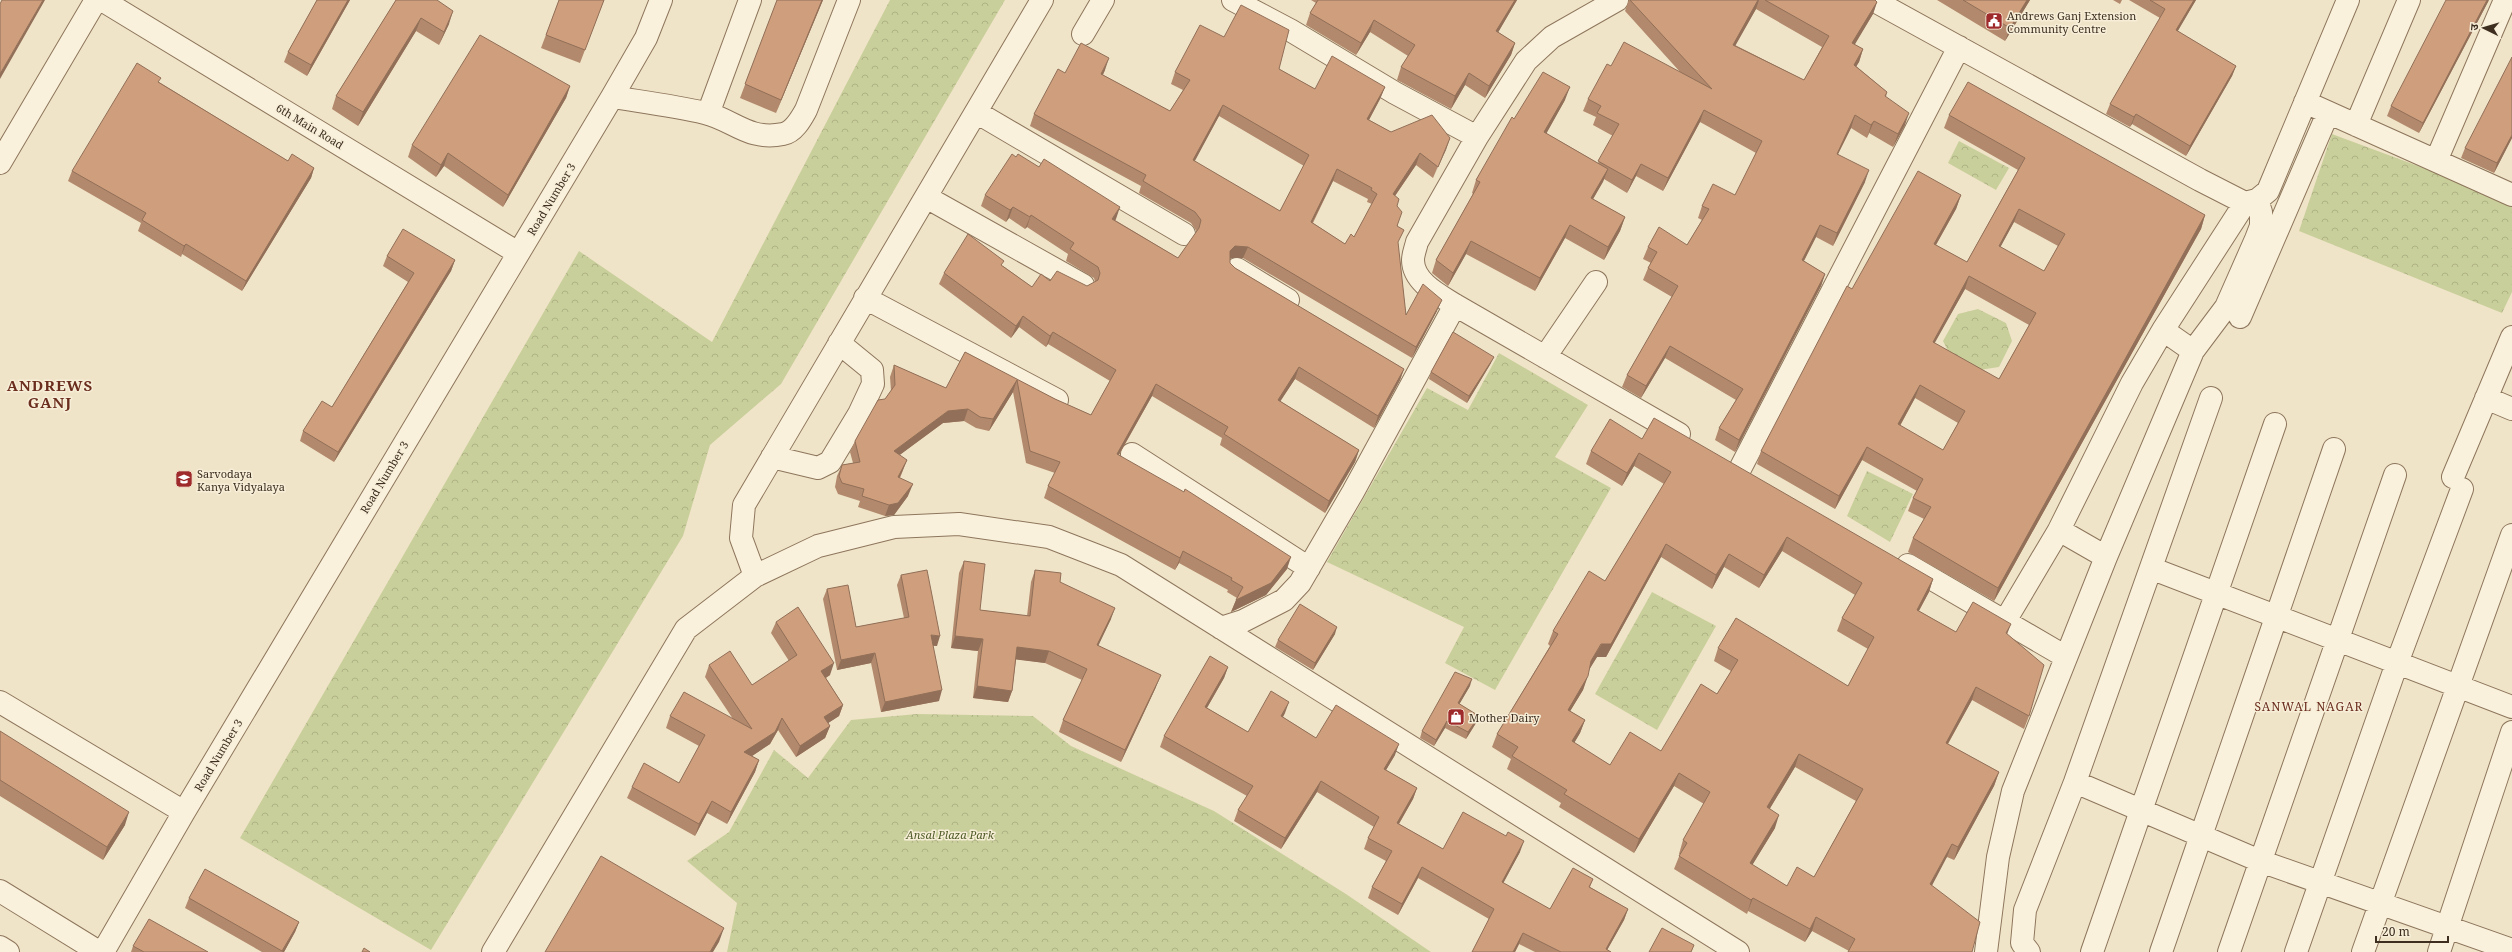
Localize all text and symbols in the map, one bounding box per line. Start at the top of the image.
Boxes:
place label: Andrews Ganj Extension Community Centre [2007,8,2136,36]
north arrow [2464,8,2504,48]
public building icon: Andrews Ganj Extension Community Centre [1984,11,2004,31]
text: उ [2466,23,2481,31]
street label: 6th Main Road [273,100,347,152]
street label: Road Number 3 [523,160,579,238]
district label: ANDREWS GANJ [7,375,93,412]
street label: Road Number 3 [356,438,412,516]
place label: Sarvodaya Kanya Vidyalaya [197,466,285,494]
school or university icon: Sarvodaya Kanya Vidyalaya [174,469,194,489]
district label: SANWAL NAGAR [2255,698,2363,715]
shop icon: Mother Dairy [1446,707,1466,727]
place label: Mother Dairy [1469,710,1540,725]
street label: Road Number 3 [190,716,246,794]
park label: Ansal Plaza Park [905,827,995,842]
scale bar [2376,918,2448,944]
text: 20 m [2382,923,2410,940]

